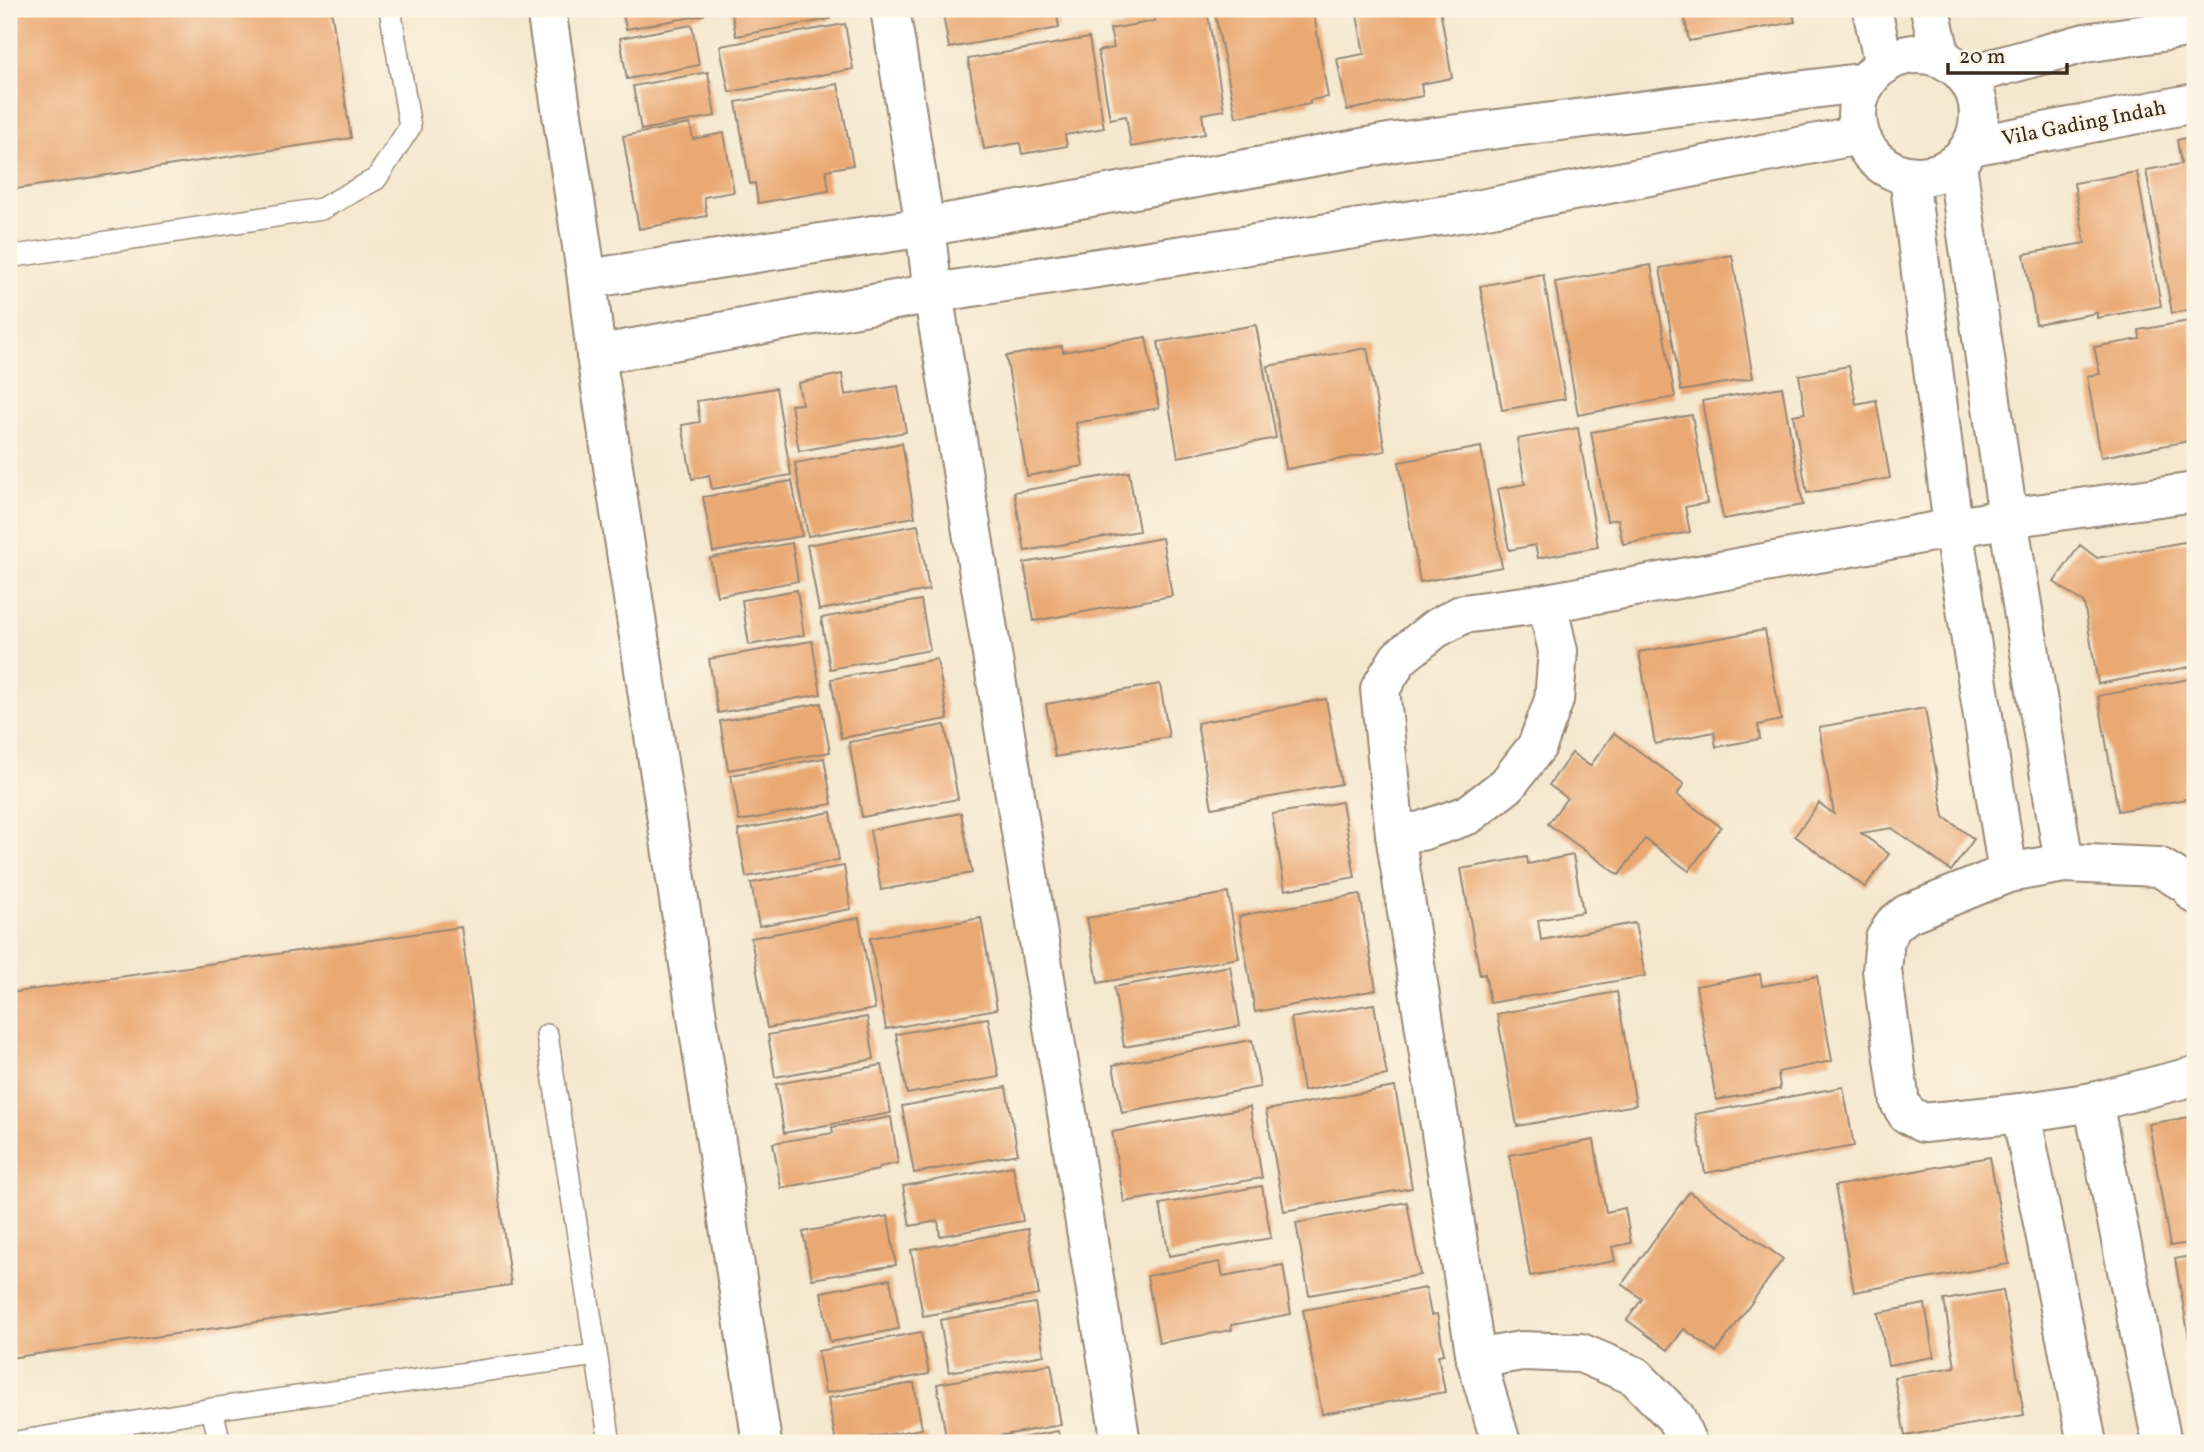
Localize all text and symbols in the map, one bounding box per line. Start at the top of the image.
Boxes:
scale bar [1948,32,2068,76]
text: 20 m [1959,43,2005,72]
street label: Vila Gading Indah [1999,94,2169,154]

